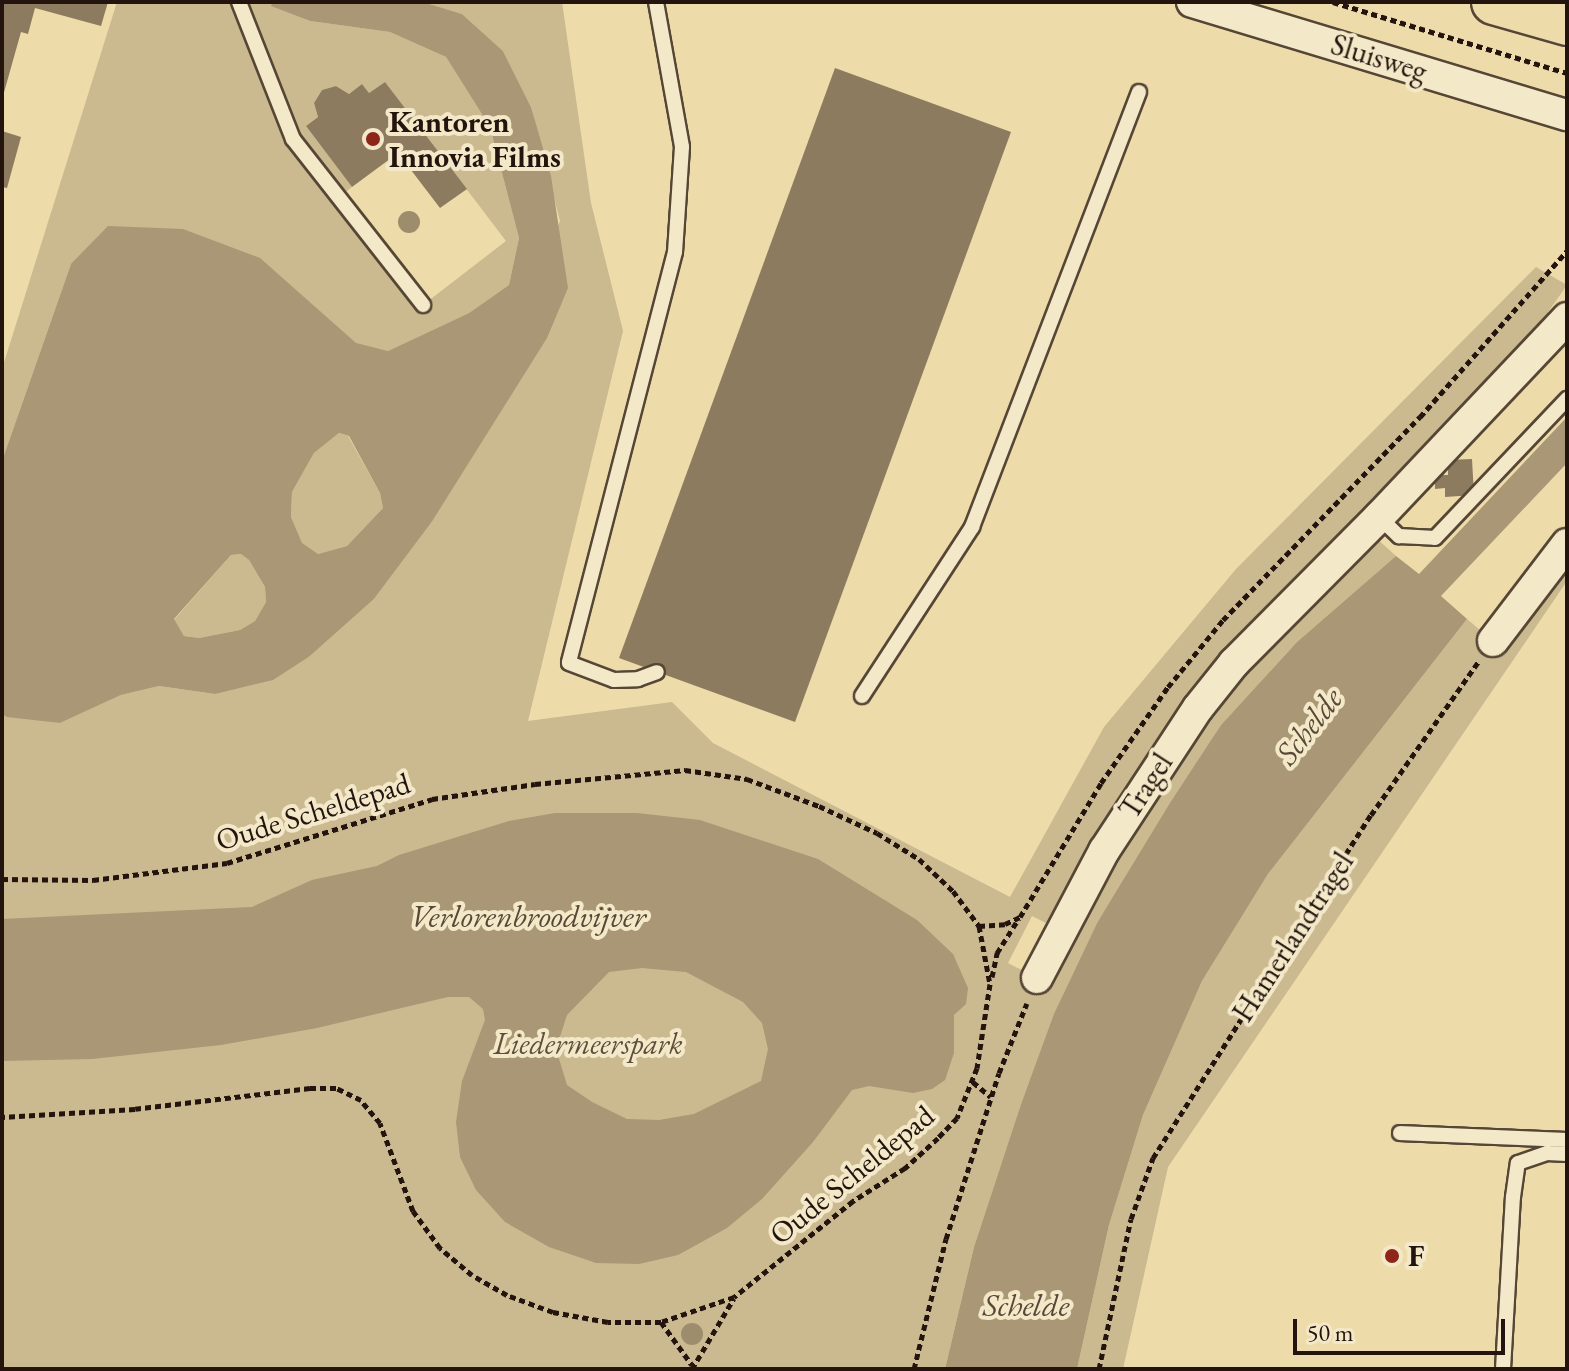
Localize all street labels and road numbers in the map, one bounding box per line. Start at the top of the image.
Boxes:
street label: Sluisweg [1327,26,1431,90]
street label: Tragel [1112,746,1180,826]
street label: Oude Scheldepad [212,765,414,859]
street label: Hamerlandtragel [1225,845,1361,1029]
street label: Oude Scheldepad [763,1098,941,1252]

